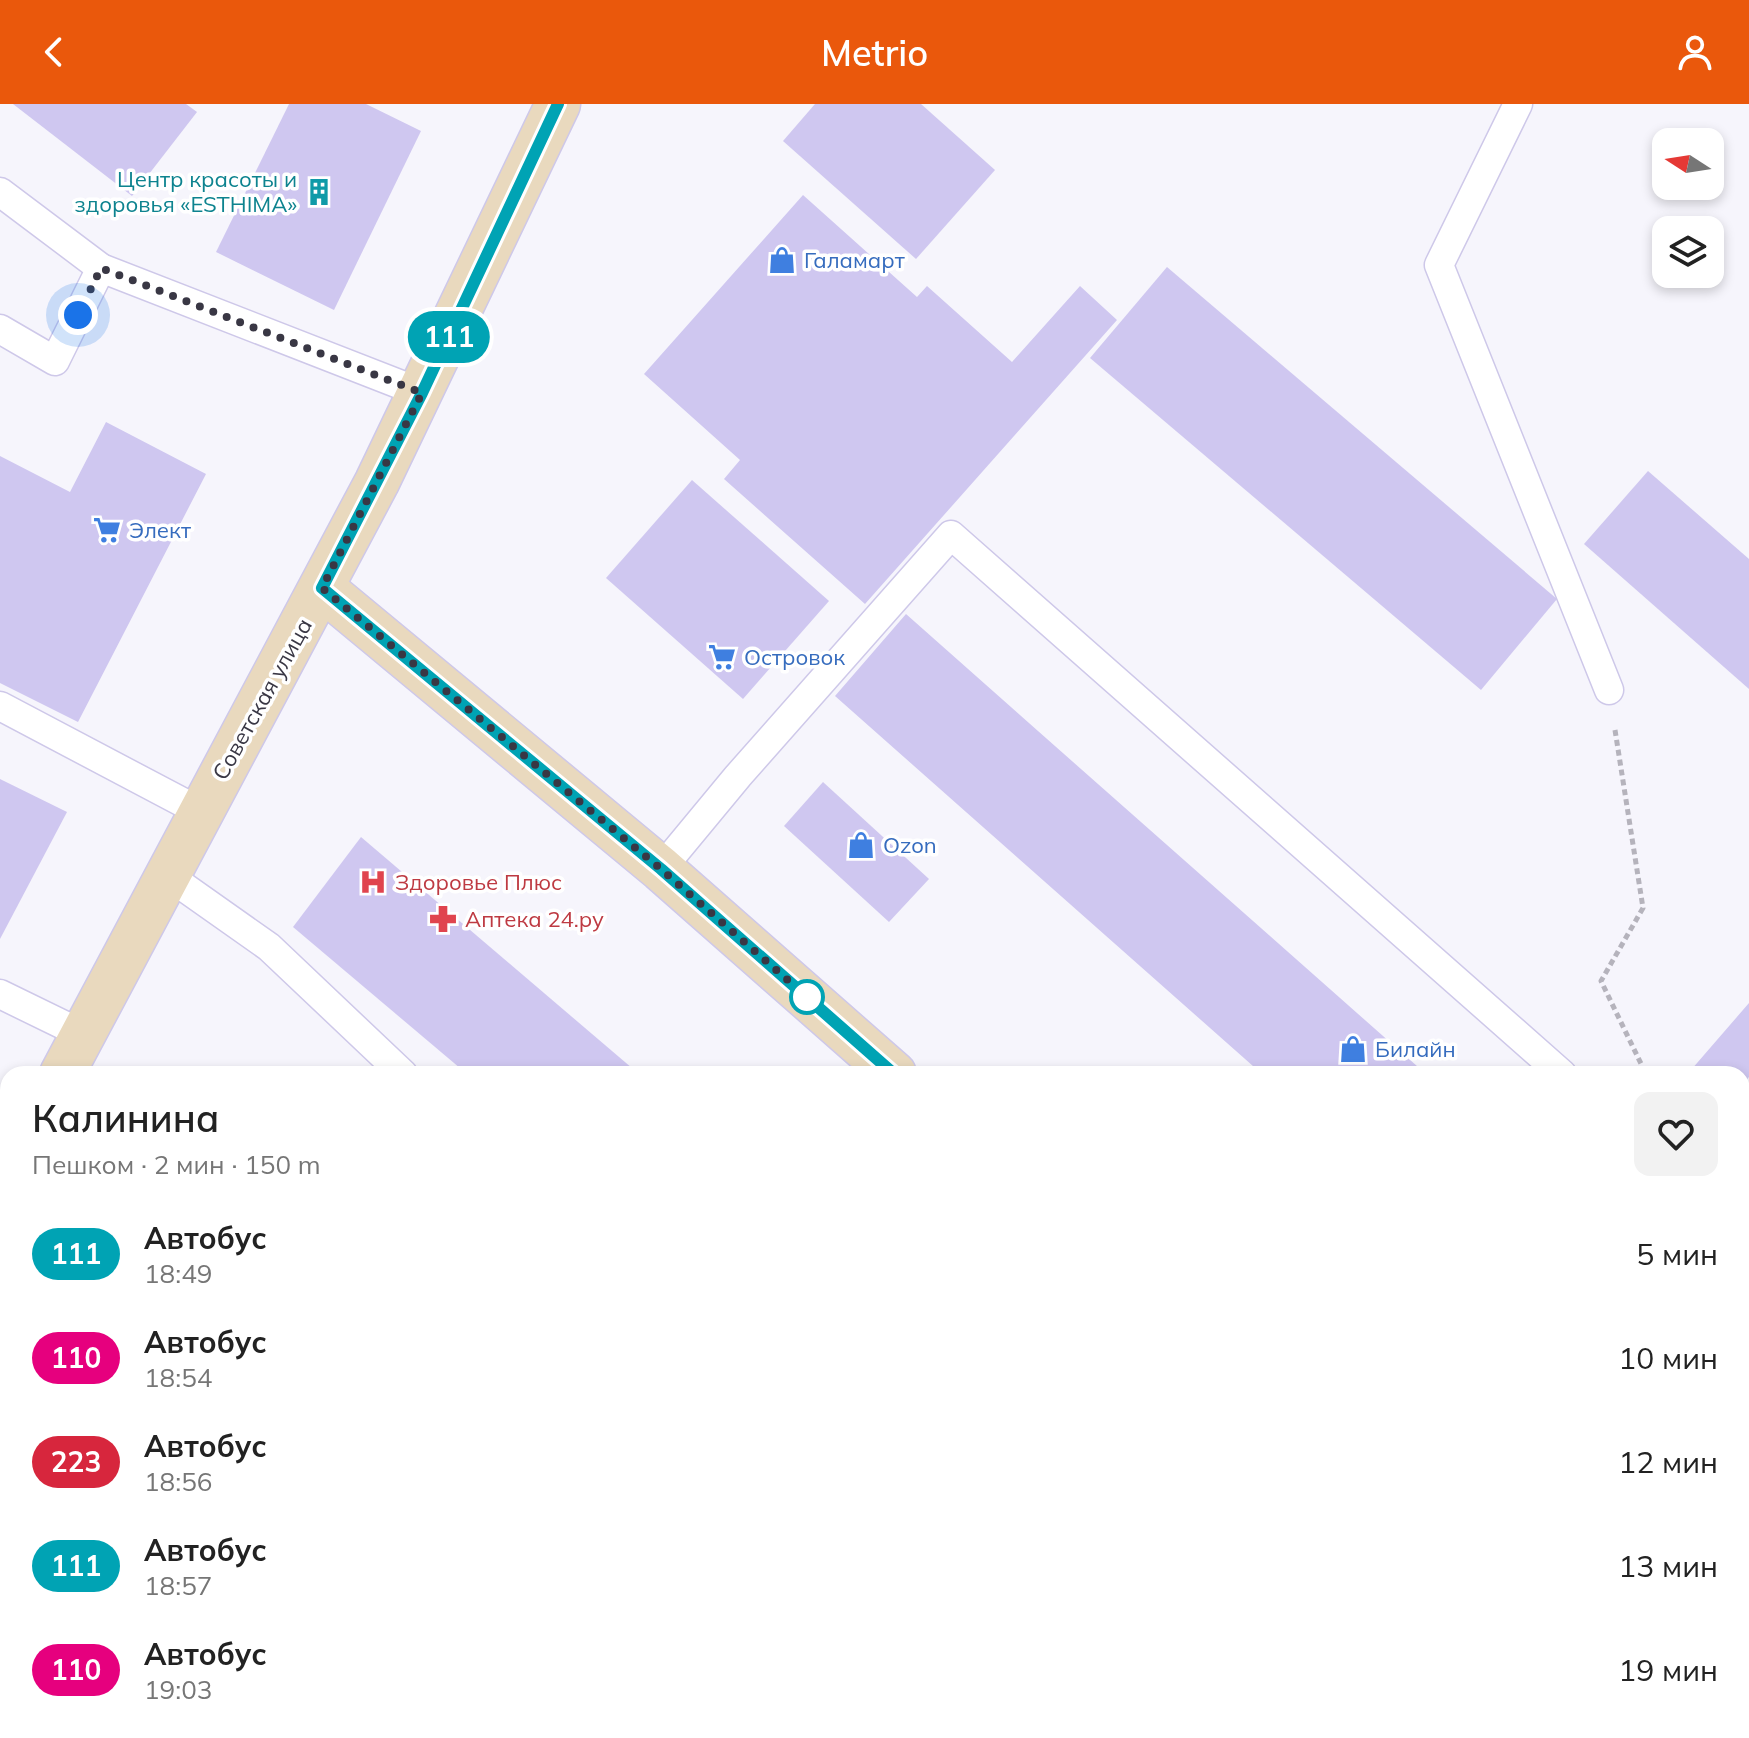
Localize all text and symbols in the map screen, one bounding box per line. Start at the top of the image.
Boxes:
icon: back [32,30,76,74]
text: Metrio [821,30,928,75]
icon: person [1673,30,1717,74]
north arrow [1652,128,1724,200]
map controls [1652,128,1724,288]
place label: Центр красоты и здоровья «ESTHIMA» [74,165,297,218]
building icon: Центр красоты и здоровья «ESTHIMA» [304,177,334,207]
button: layers [1652,216,1724,288]
shop icon: Галамарт [767,245,797,275]
place label: Галамарт [804,246,905,274]
your location [58,295,98,335]
line badge: 111 [403,311,495,363]
text: 111 [424,319,474,354]
supermarket icon: Элект [92,515,122,545]
place label: Элект [129,516,191,544]
street label: Советская улица [206,613,318,785]
supermarket icon: Островок [707,642,737,672]
place label: Островок [744,643,845,671]
shop icon: Ozon [846,830,876,860]
place label: Ozon [883,831,937,859]
hospital icon: Здоровье Плюс [358,867,388,897]
place label: Здоровье Плюс [395,868,562,896]
pharmacy icon: Аптека 24.ру [428,904,458,934]
place label: Аптека 24.ру [465,905,604,933]
unlabelled marker [790,980,824,1014]
shop icon: Билайн [1338,1034,1368,1064]
place label: Билайн [1375,1035,1456,1063]
button: heart [1634,1092,1718,1176]
text: Калинина [32,1094,219,1142]
text: Пешком · 2 мин · 150 m [32,1148,321,1181]
text: Автобус [144,1219,267,1257]
text: 5 мин [1636,1235,1718,1273]
text: 111 [51,1236,101,1271]
text: 18:49 [144,1257,212,1290]
text: Автобус [144,1323,267,1361]
text: 10 мин [1618,1339,1718,1377]
text: 110 [51,1340,101,1375]
text: 18:54 [144,1361,212,1394]
text: Автобус [144,1427,267,1465]
text: 12 мин [1618,1443,1718,1481]
text: 223 [51,1444,101,1479]
text: 18:56 [144,1465,212,1498]
text: Автобус [144,1531,267,1569]
text: 13 мин [1618,1547,1718,1585]
text: 111 [51,1548,101,1583]
text: 18:57 [144,1569,212,1602]
text: Автобус [144,1635,267,1673]
text: 19 мин [1618,1651,1718,1689]
text: 110 [51,1652,101,1687]
text: 19:03 [144,1673,212,1706]

